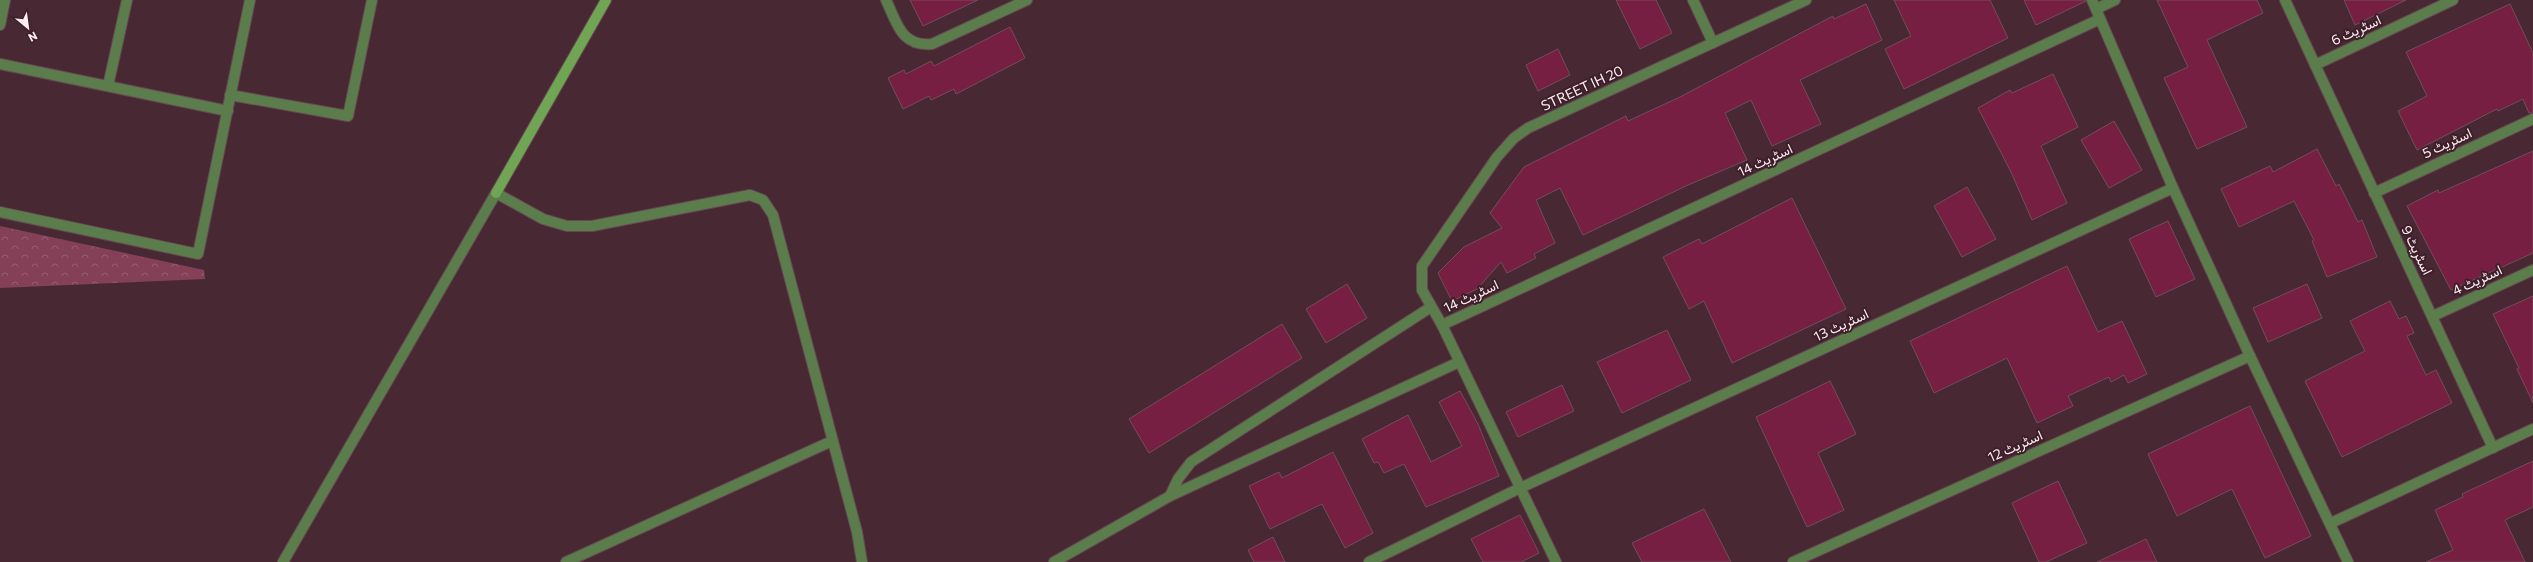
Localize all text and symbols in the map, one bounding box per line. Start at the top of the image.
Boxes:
north arrow [8,8,48,48]
street label: اسٹریٹ 6 [2328,11,2384,49]
text: N [26,29,40,45]
street label: STREET IH 20 [1538,61,1626,114]
street label: اسٹریٹ 5 [2419,124,2475,162]
street label: اسٹریٹ 14 [1735,139,1795,181]
street label: اسٹریٹ 9 [2397,222,2437,278]
street label: اسٹریٹ 4 [2449,261,2505,299]
street label: اسٹریٹ 14 [1441,275,1501,317]
street label: اسٹریٹ 13 [1811,304,1871,346]
street label: اسٹریٹ 12 [1985,426,2045,466]

